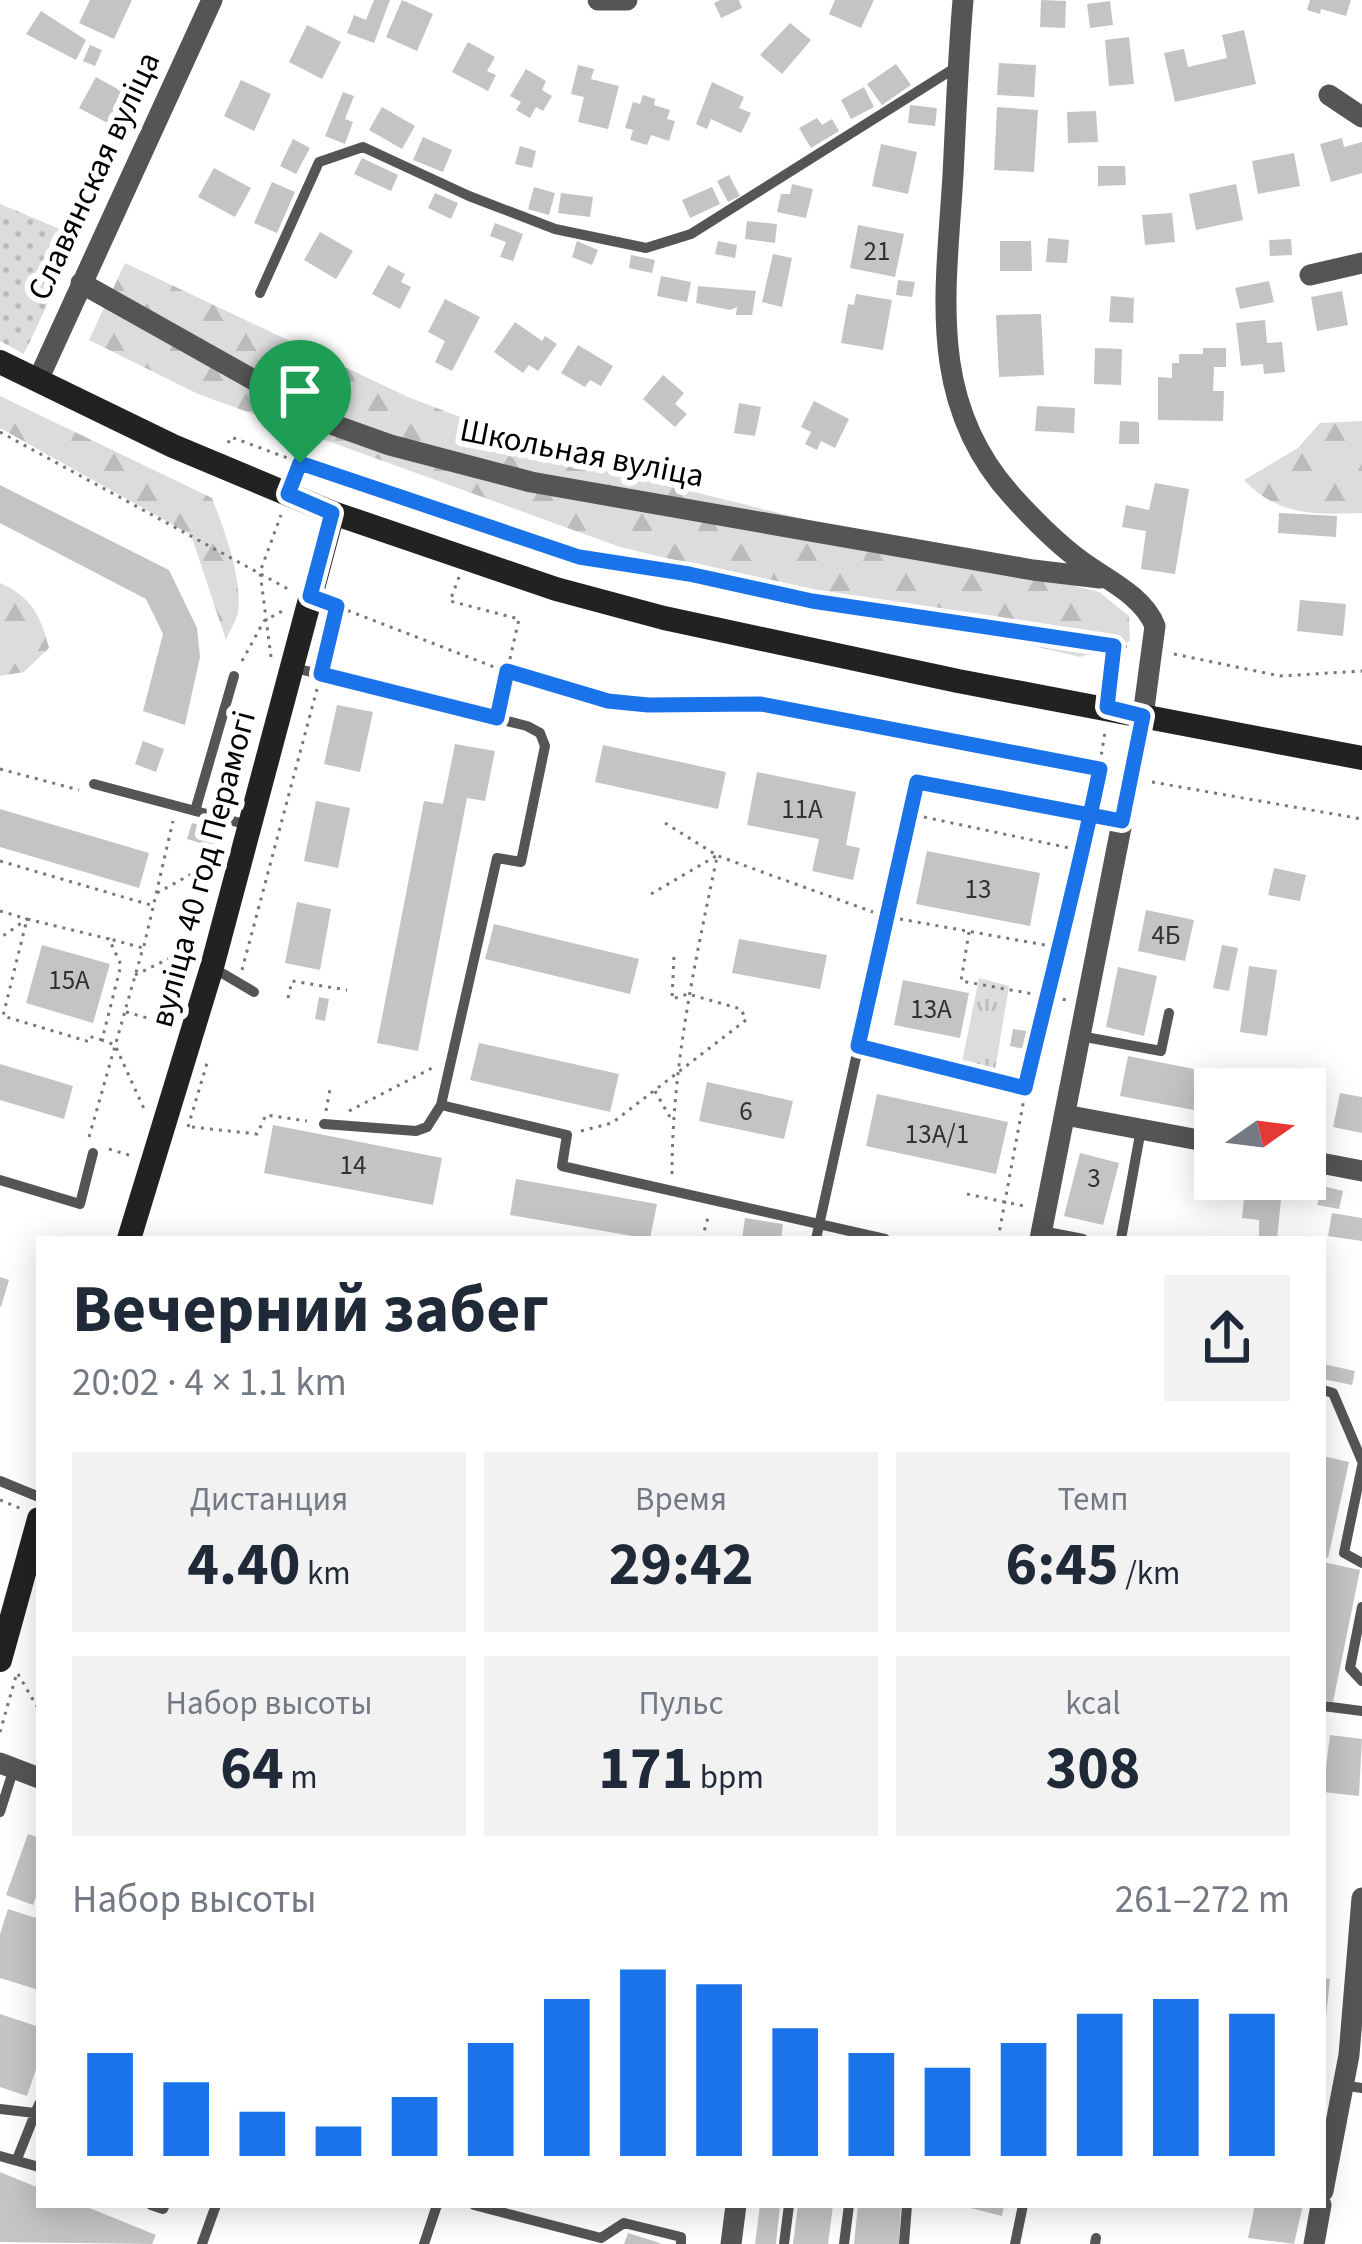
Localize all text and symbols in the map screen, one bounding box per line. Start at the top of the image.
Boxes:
street label: Славянская вуліца [16,44,172,308]
house number: 21 [864,232,890,271]
pin [249,340,351,463]
icon: arrive [267,358,333,424]
street label: Школьная вуліца [456,406,708,500]
street label: вуліца 40 год Перамогі [138,706,268,1032]
house number: 11А [781,790,823,829]
house number: 13 [965,870,991,909]
house number: 4Б [1151,916,1181,955]
house number: 15А [48,961,90,1000]
house number: 13А [910,990,952,1029]
north arrow [1194,1068,1326,1200]
map controls [1194,1068,1326,1200]
house number: 6 [739,1092,753,1131]
house number: 13А/1 [905,1115,969,1154]
house number: 14 [340,1146,366,1185]
house number: 3 [1087,1159,1101,1198]
text: Вечерний забег [72,1263,549,1357]
button: share [1164,1275,1290,1401]
text: 20:02 · 4 × 1.1 km [72,1355,347,1411]
text: Дистанция [190,1476,348,1523]
text: Время [635,1476,727,1523]
text: Темп [1057,1476,1129,1523]
text: 4.40 [187,1523,300,1608]
text: 29:42 [609,1523,753,1608]
text: 6:45 [1006,1523,1119,1608]
text: km [300,1550,351,1597]
text: /km [1119,1550,1180,1597]
text: Набор высоты [166,1680,373,1727]
text: Пульс [638,1680,724,1727]
text: kcal [1065,1680,1121,1727]
text: 64 [220,1727,284,1812]
text: 171 [598,1727,693,1812]
text: 308 [1045,1727,1141,1812]
text: m [284,1754,318,1801]
text: bpm [693,1754,764,1801]
text: Набор высоты [72,1872,317,1928]
text: 261–272 m [1115,1872,1290,1928]

